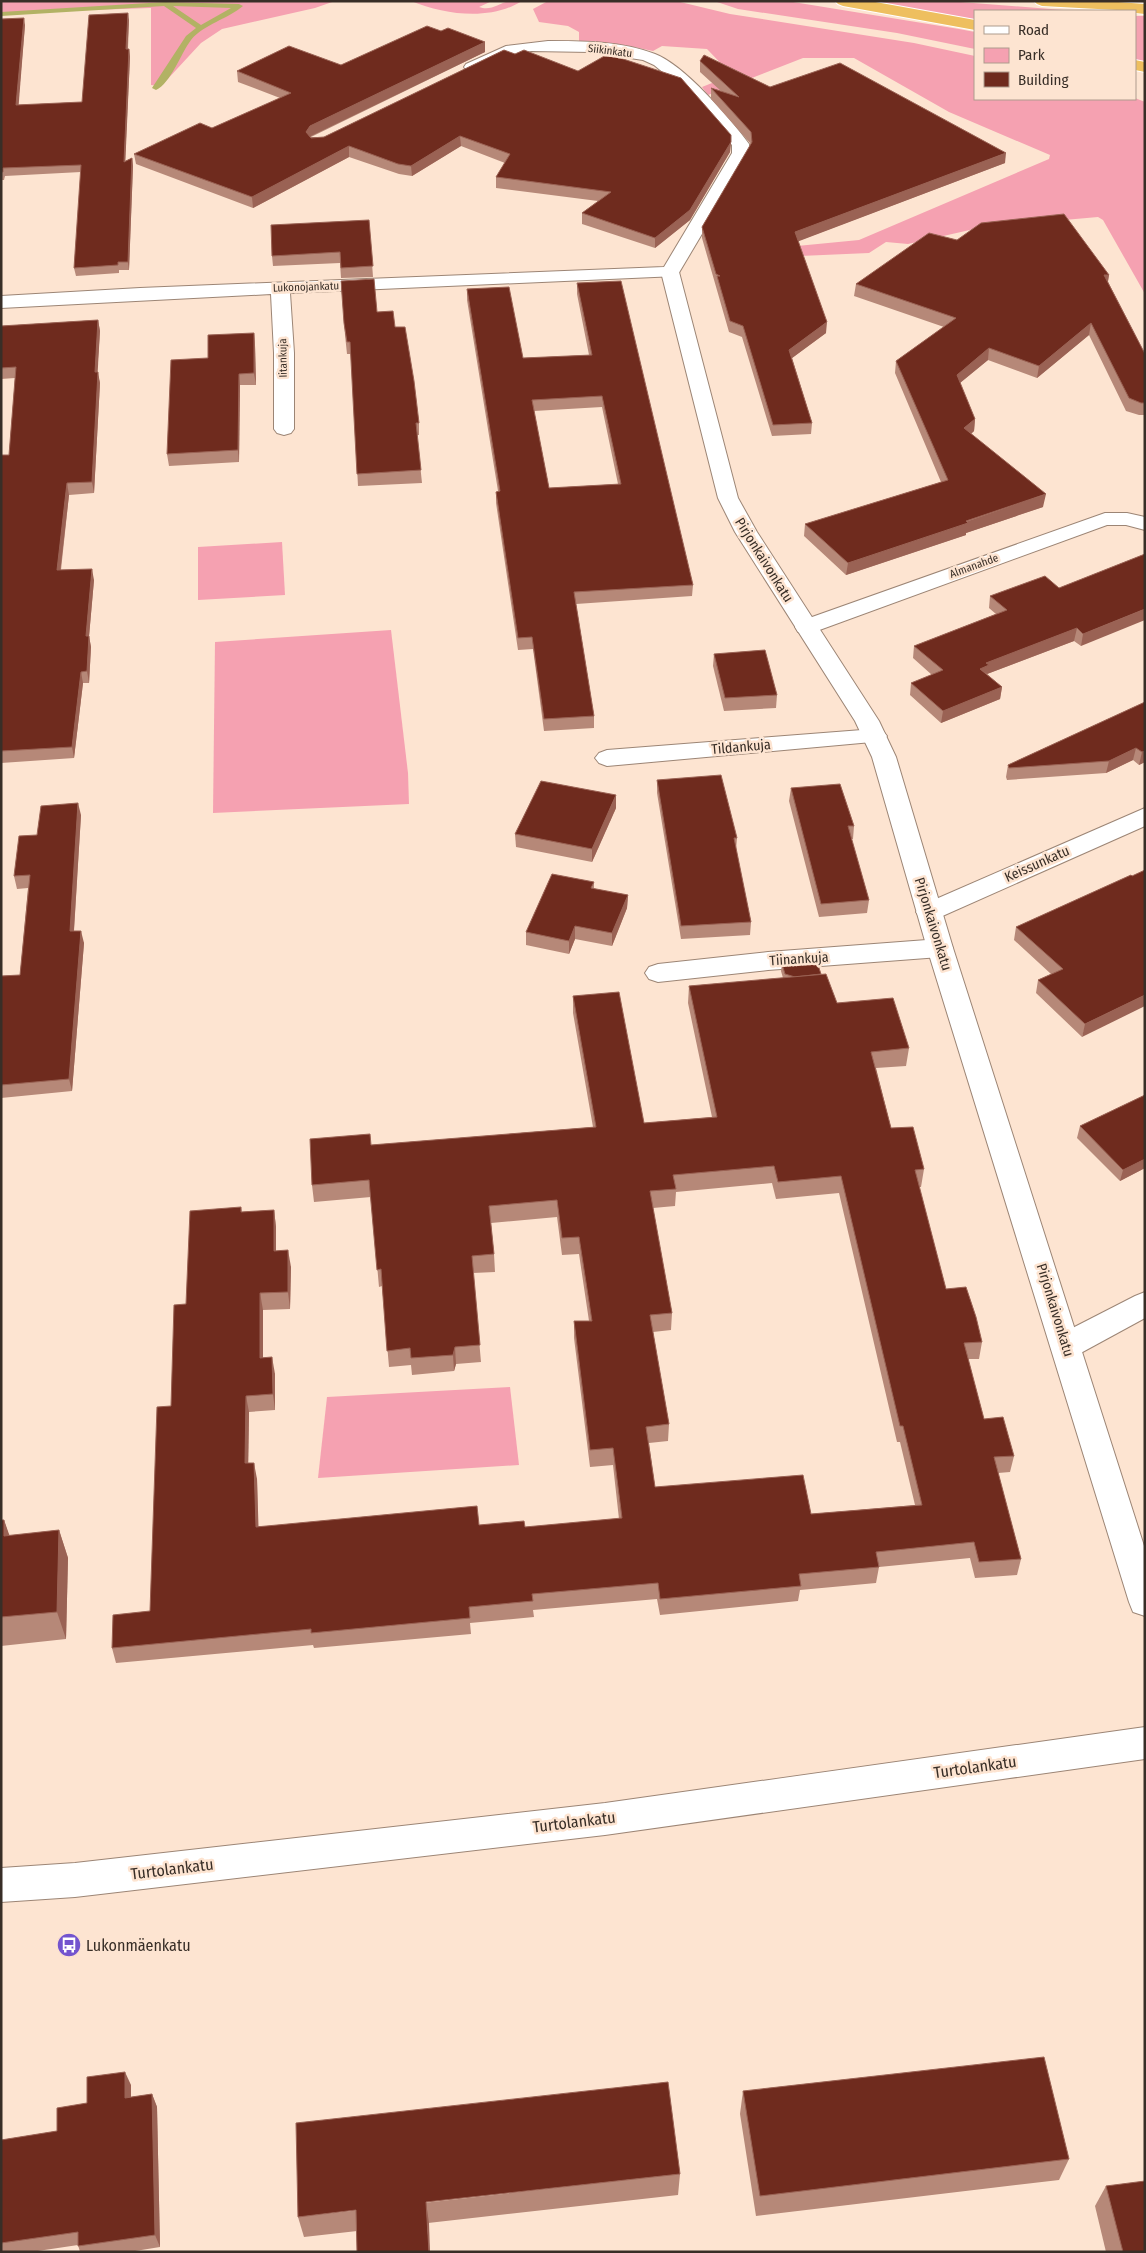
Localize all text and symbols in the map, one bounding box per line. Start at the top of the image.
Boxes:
legend [974,10,1136,100]
text: Road [1018,21,1049,39]
street label: Siikinkatu [587,42,633,60]
text: Park [1018,46,1045,64]
text: Building [1018,71,1069,89]
street label: Lukonojankatu [273,279,339,295]
street label: Iitankuja [276,338,290,378]
street label: Pirjonkaivonkatu [731,515,797,605]
street label: Almanahde [948,551,1000,581]
street label: Tildankuja [711,736,772,758]
street label: Keissunkatu [1002,842,1072,886]
street label: Pirjonkaivonkatu [911,875,955,973]
street label: Tiinankuja [769,948,829,970]
street label: Pirjonkaivonkatu [1033,1261,1077,1359]
street label: Turtolankatu [932,1752,1018,1782]
street label: Turtolankatu [532,1808,616,1836]
street label: Turtolankatu [130,1855,214,1883]
bus stop icon: Lukonmäenkatu [56,1932,82,1958]
place label: Lukonmäenkatu [86,1936,191,1955]

